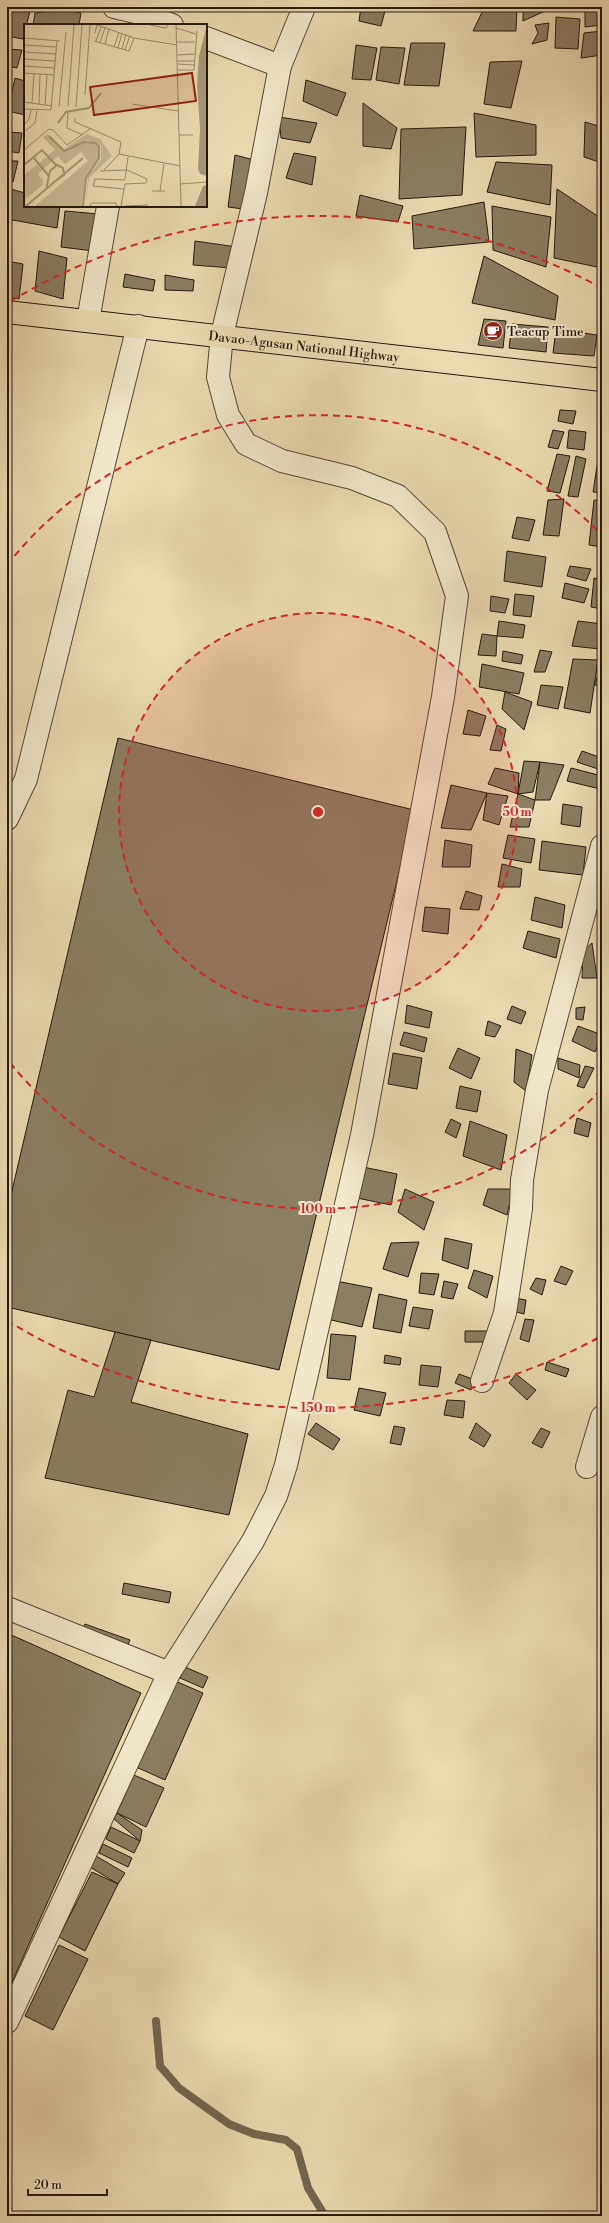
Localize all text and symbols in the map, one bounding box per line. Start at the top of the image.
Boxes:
inset map [24,24,207,207]
cafe icon: Teacup Time [482,320,504,342]
place label: Teacup Time [507,324,584,340]
street label: Davao-Agusan National Highway [208,328,401,366]
centre of rings [311,805,325,819]
text: 50 m [502,805,532,820]
text: 100 m [300,1202,336,1217]
text: 150 m [301,1401,335,1416]
scale bar [28,2171,107,2197]
text: 20 m [34,2178,62,2193]

